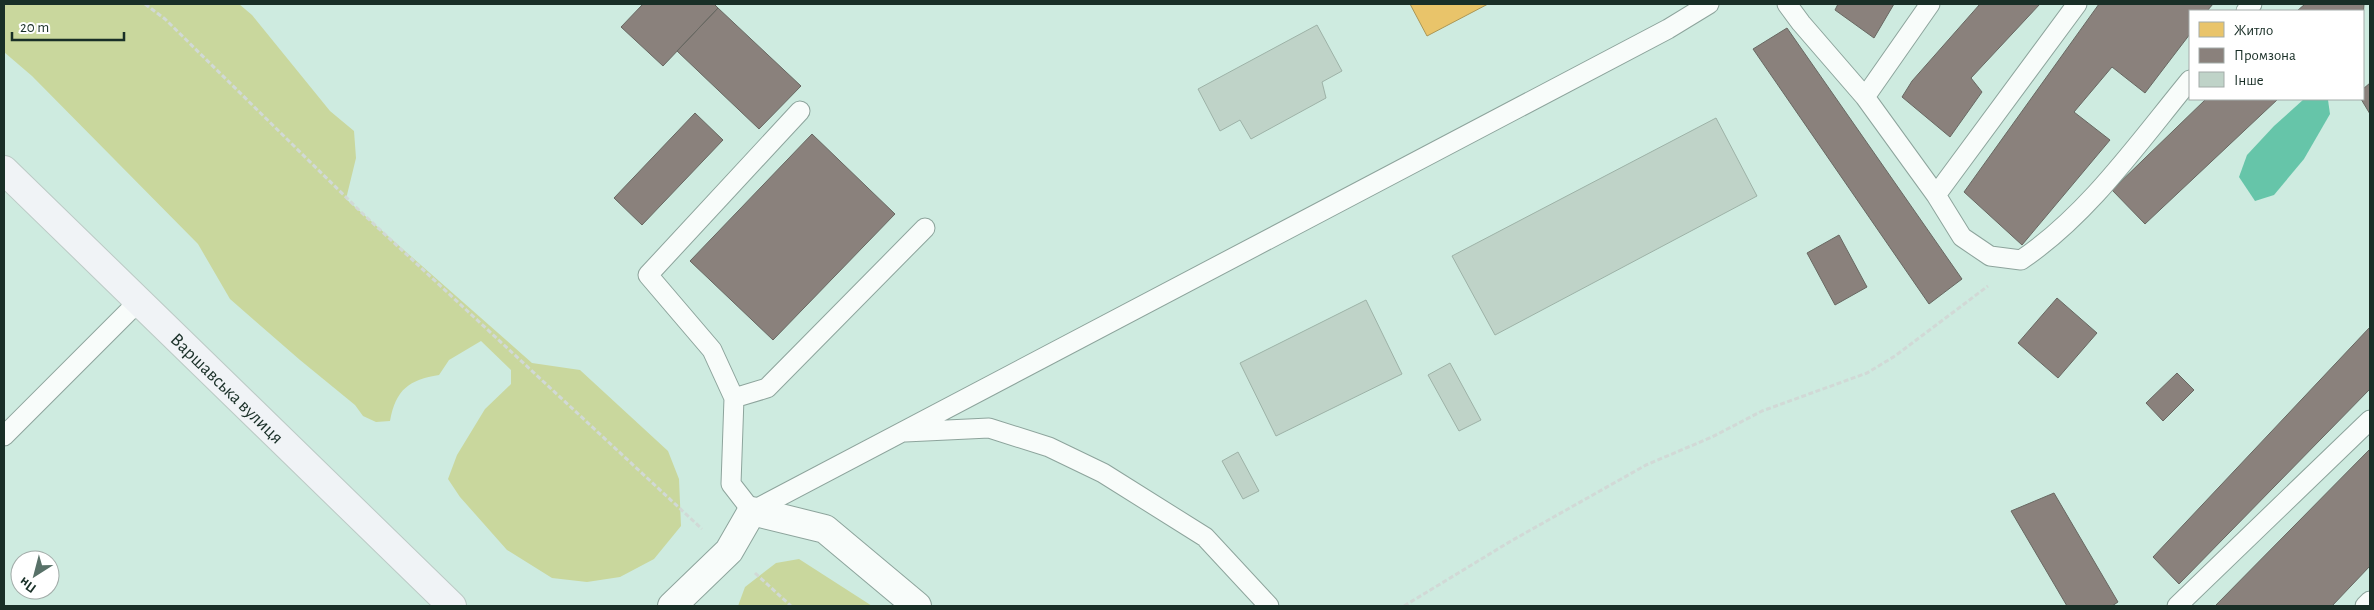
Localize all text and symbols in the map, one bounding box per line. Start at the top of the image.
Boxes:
scale bar [12,10,125,42]
legend [2189,10,2364,100]
text: 20 m [20,20,49,35]
text: Житло [2234,23,2273,38]
text: Промзона [2234,48,2296,63]
text: Інше [2234,73,2264,88]
street label: Варшавська вулиця [166,330,287,448]
north arrow [10,550,60,600]
text: Пн [17,574,39,595]

